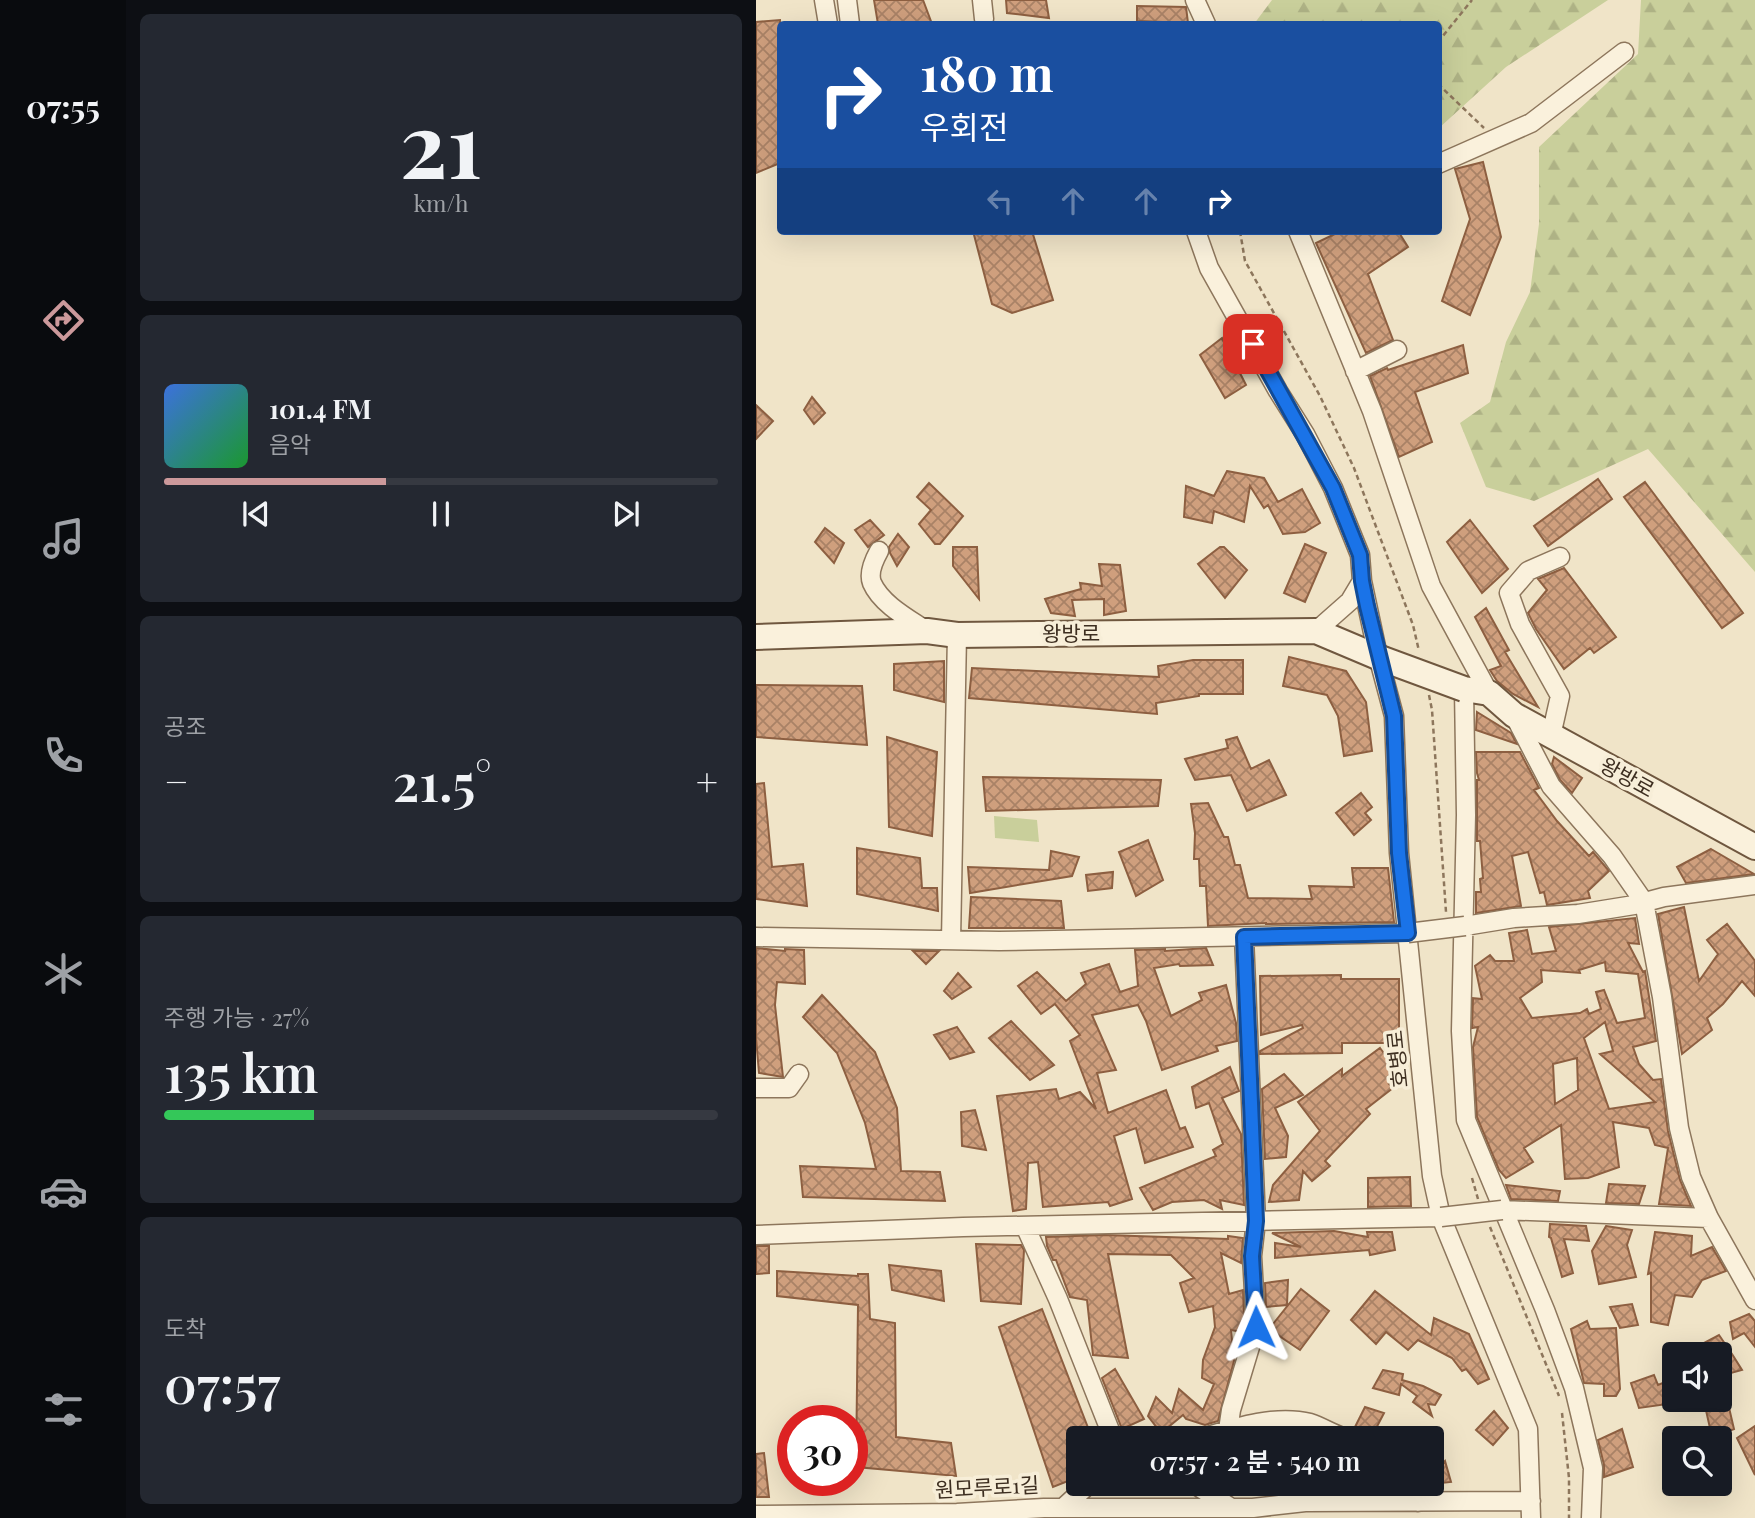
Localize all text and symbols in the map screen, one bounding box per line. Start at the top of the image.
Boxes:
text: 180 m [920,39,1054,104]
icon: right [805,49,896,140]
text: 21 [400,81,482,202]
text: 07:55 [26,84,100,127]
text: 우회전 [920,104,1008,147]
icon: left [981,182,1019,220]
icon: ahead [1054,182,1092,220]
icon: ahead [1127,182,1165,220]
icon: right [1200,182,1238,220]
text: km/h [413,187,469,218]
icon: directions [39,296,88,345]
pin [1223,314,1283,374]
icon: arrive [1234,325,1272,363]
text: 101.4 FM [269,391,372,426]
text: 음악 [269,428,311,459]
icon: previous [237,495,275,533]
icon: pause [422,495,460,533]
icon: next [607,495,645,533]
icon: music [39,514,88,563]
street label: 왕방로 [1042,618,1100,646]
text: 공조 [164,710,206,741]
icon: phone [39,731,88,780]
text: 21.5° [393,746,492,815]
street label: 왕방로 [1596,750,1660,803]
text: − [164,755,189,806]
text: + [696,755,718,806]
icon: climate [39,949,88,998]
text: 주행 가능 · 27% [164,1001,309,1032]
street label: 호병로 [1379,1029,1413,1089]
text: 135 km [164,1037,318,1106]
icon: car [39,1167,88,1216]
position arrow [1219,1290,1293,1364]
text: 도착 [164,1312,206,1343]
map controls [1662,1342,1732,1496]
button: sound [1662,1342,1732,1412]
text: 07:57 [164,1348,280,1417]
icon: filters [39,1385,88,1434]
speed limit sign: 30 [777,1405,868,1496]
button: search [1662,1426,1732,1496]
text: 07:57 · 2 분 · 540 m [1150,1443,1360,1478]
street label: 원모루로1길 [934,1469,1040,1503]

